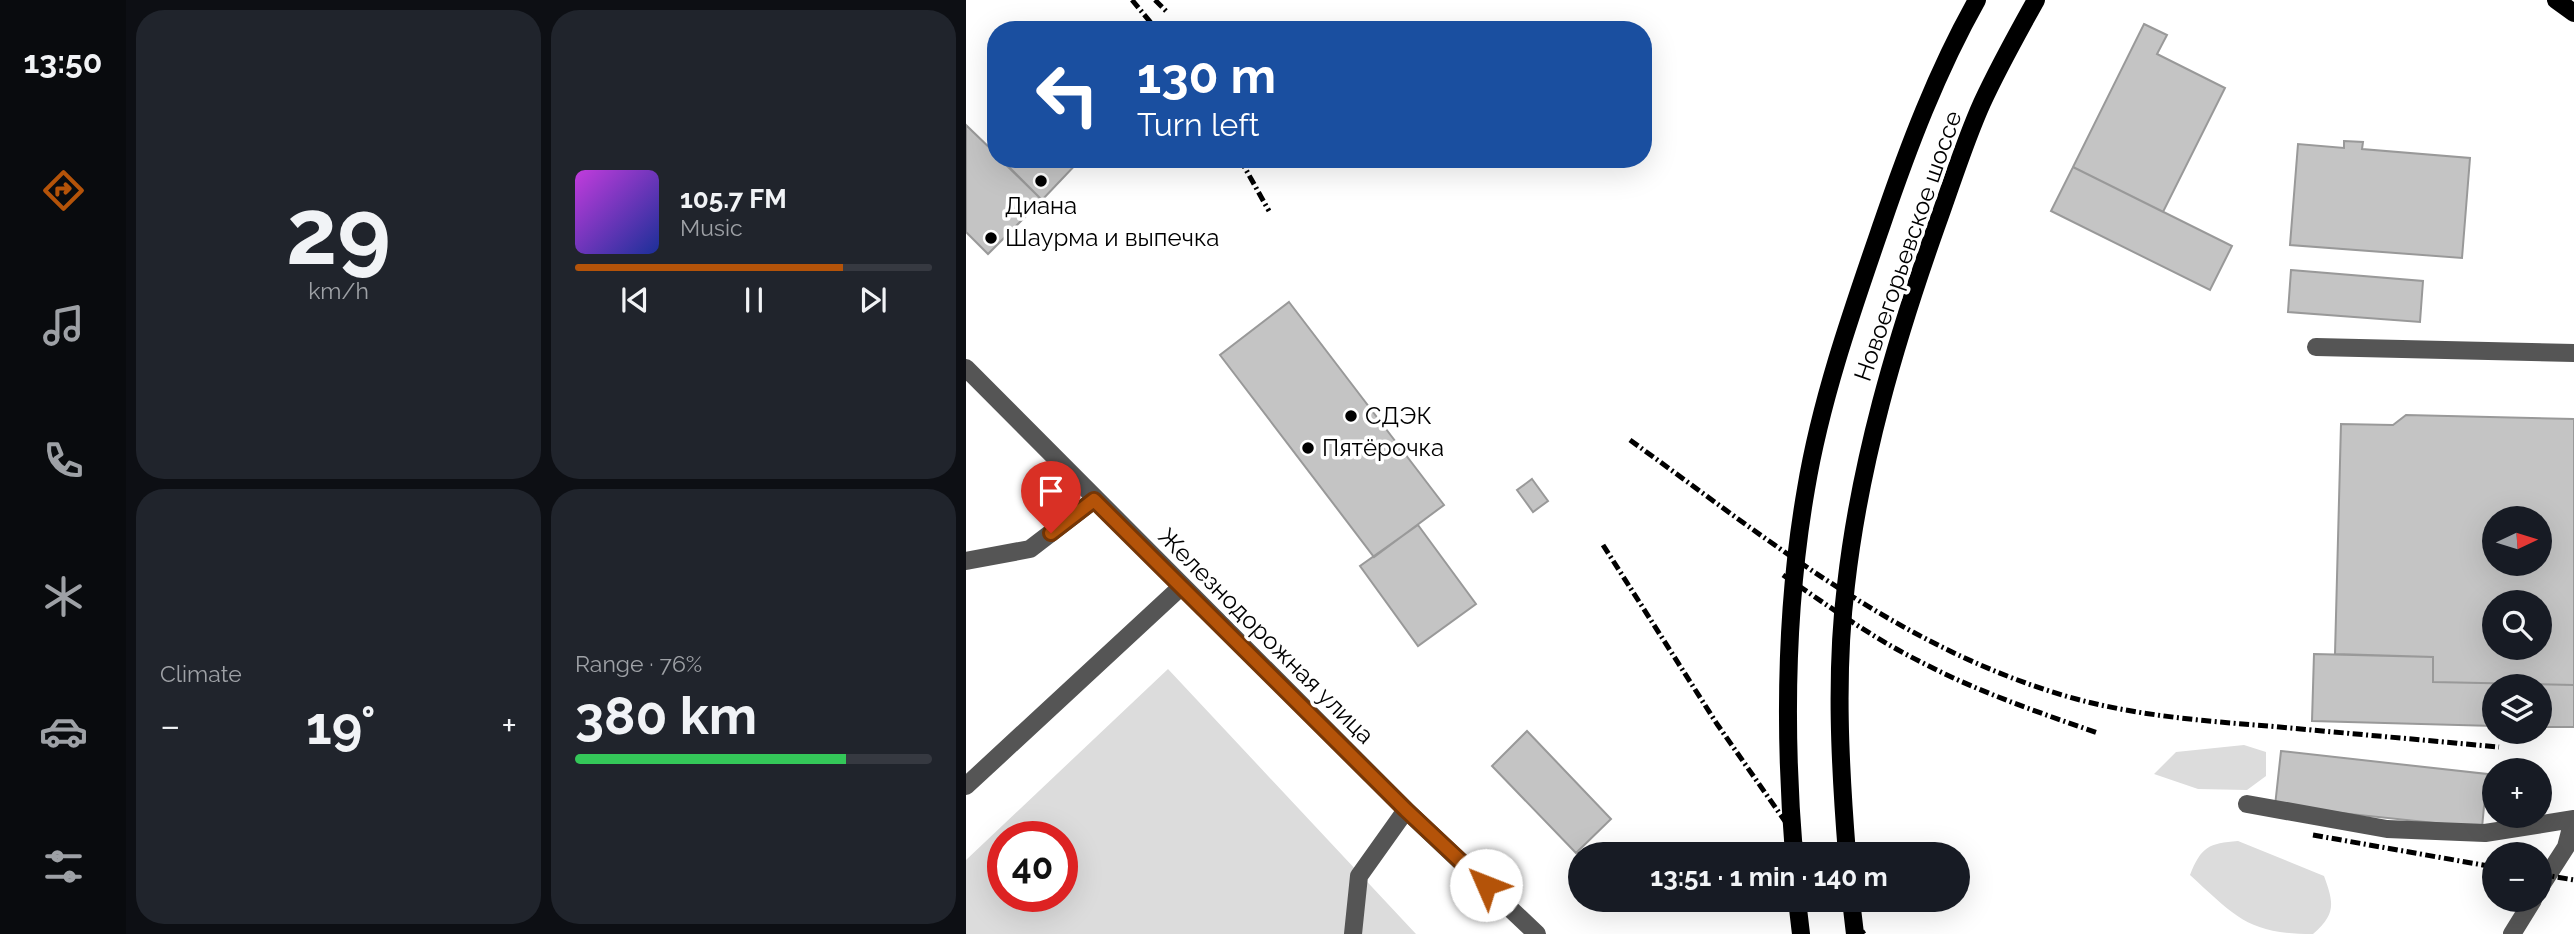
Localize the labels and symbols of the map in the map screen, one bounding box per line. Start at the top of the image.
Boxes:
street label: Новоегорьевское шоссе [1848,107,1967,385]
marker: Диана [1033,173,1049,189]
place label: Диана [1005,191,1077,220]
place label: Шаурма и выпечка [1005,223,1219,252]
marker: Шаурма и выпечка [983,230,999,246]
place label: СДЭК [1365,401,1432,430]
marker: СДЭК [1343,408,1359,424]
place label: Пятёрочка [1322,433,1444,462]
marker: Пятёрочка [1300,440,1316,456]
pin [1021,461,1081,533]
north arrow [2482,506,2552,576]
street label: Железнодорожная улица [1152,522,1380,750]
speed limit sign: 40 [987,821,1078,912]
position arrow [1449,848,1523,922]

